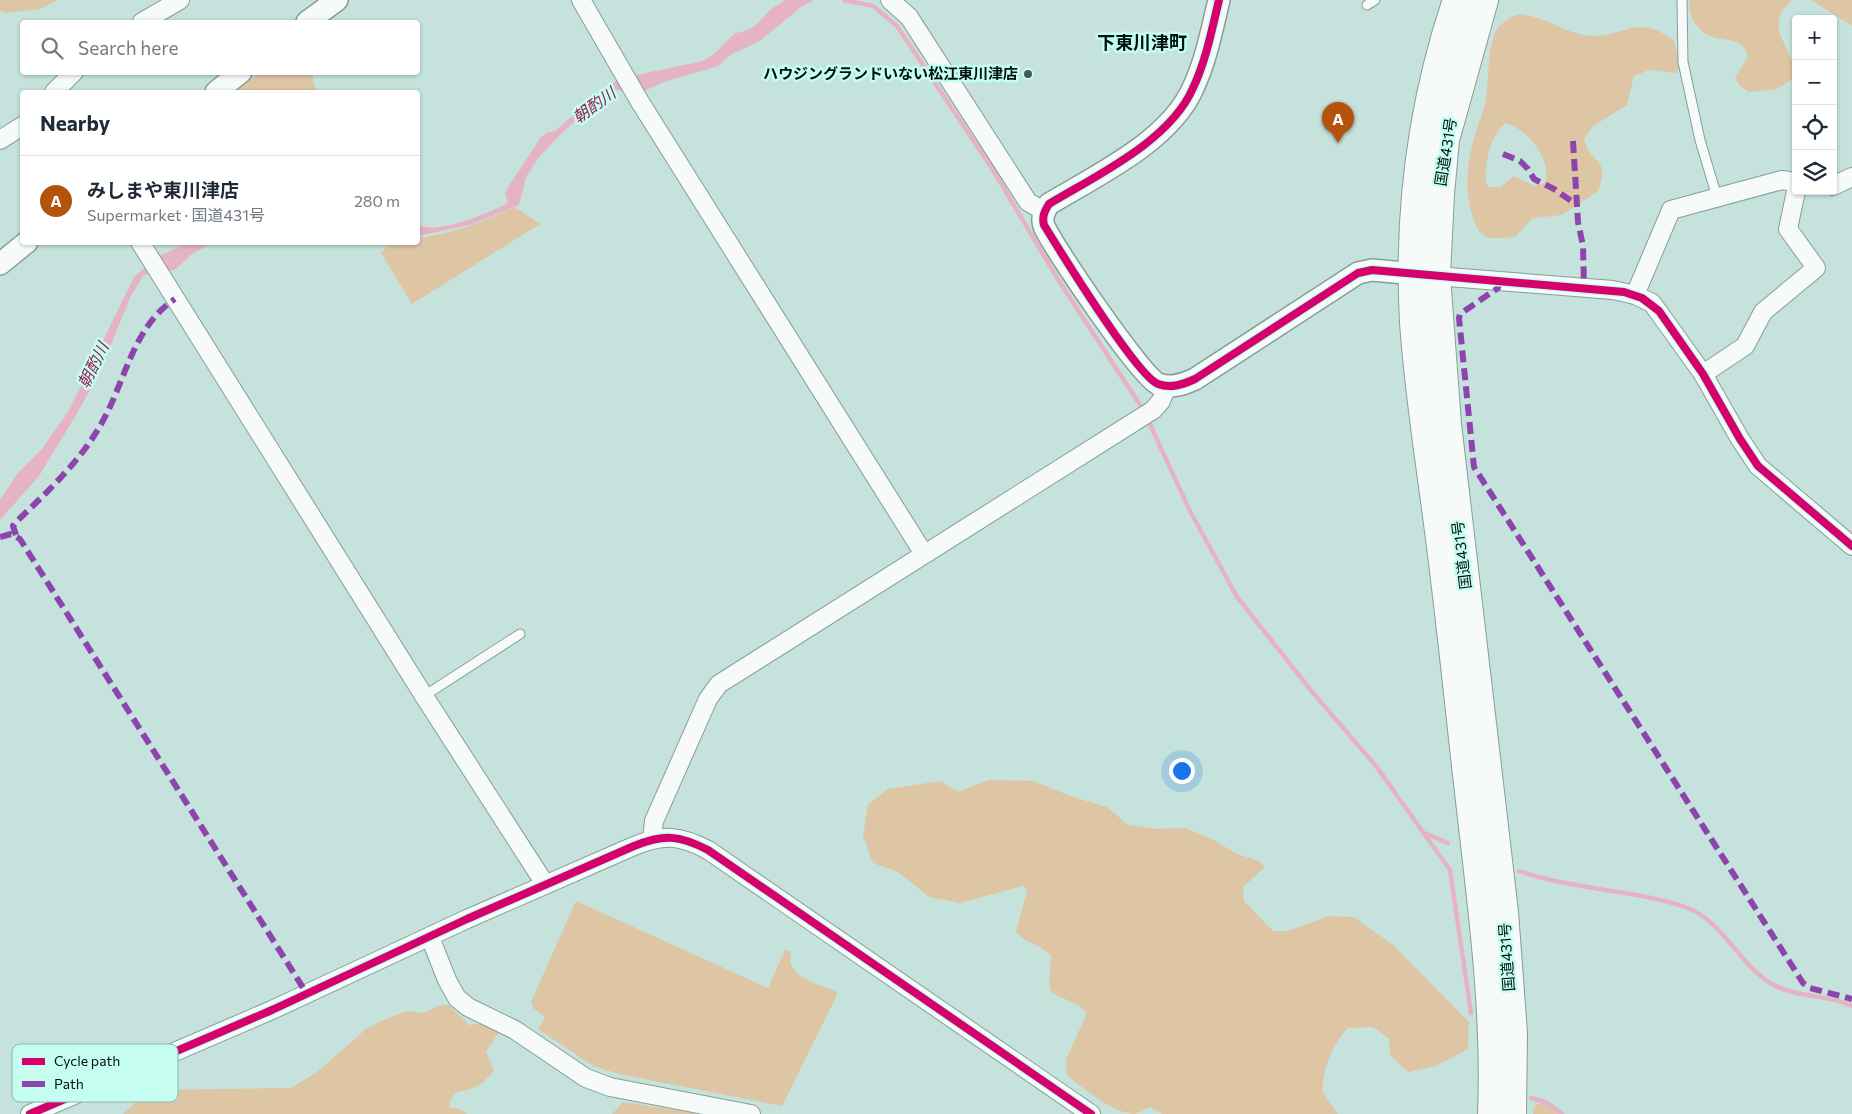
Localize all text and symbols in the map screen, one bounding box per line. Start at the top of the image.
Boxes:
map controls [1792,15,1837,195]
button: + [1792,15,1837,60]
search box [20,20,420,75]
district label: 下東川津町 [1097,31,1187,53]
icon: search [38,34,66,62]
text: Search here [78,36,178,59]
button: − [1792,60,1837,105]
place label: ハウジングランドいない松江東川津店 [763,64,1018,82]
marker: ハウジングランドいない松江東川津店 [1022,68,1034,80]
water label: 朝酌川 [569,82,620,126]
pin: A [1322,102,1354,143]
button: locate [1792,105,1837,150]
text: Nearby [40,110,110,135]
street label: 国道431号 [1431,116,1459,187]
button: layers [1792,150,1837,195]
text: みしまや東川津店 [87,178,239,201]
text: A [50,191,62,210]
text: 280 m [354,191,400,210]
text: Supermarket · 国道431号 [87,205,265,224]
water label: 朝酌川 [73,337,112,391]
street label: 国道431号 [1448,520,1474,590]
your location [1169,758,1195,784]
street label: 国道431号 [1495,922,1517,992]
legend [12,1044,178,1102]
text: Cycle path [54,1052,120,1069]
text: Path [54,1075,84,1092]

